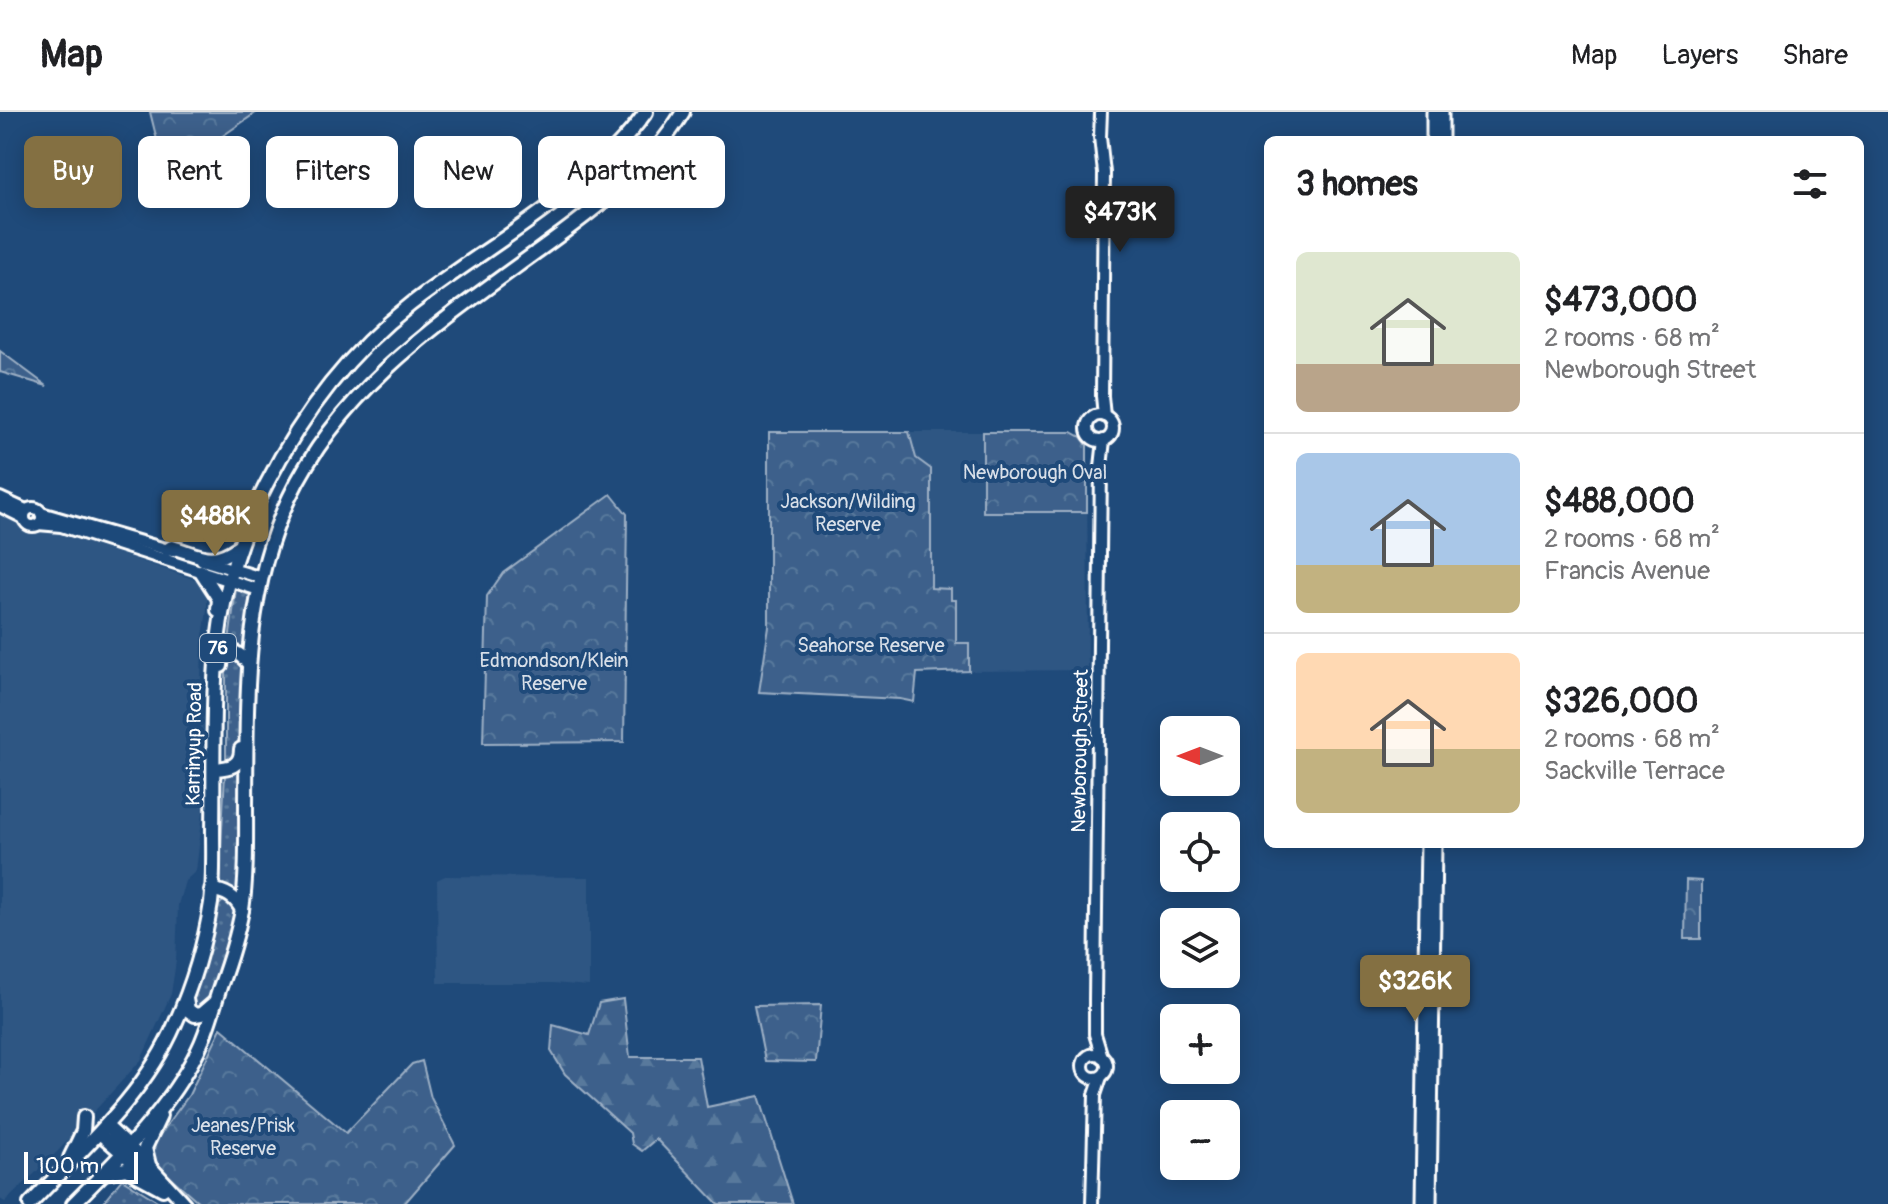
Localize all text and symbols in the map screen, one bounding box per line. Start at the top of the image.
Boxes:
text: Map [40,31,103,79]
text: Map [1571,38,1617,73]
text: Layers [1661,38,1738,73]
text: Share [1782,38,1848,73]
chip: Buy [24,136,122,208]
chip: Rent [138,136,250,208]
chip: Filters [266,136,398,208]
chip: New [414,136,522,208]
chip: Apartment [538,136,725,208]
icon: filters [1788,162,1832,206]
text: 3 homes [1296,163,1418,206]
pin: $473K [1064,186,1176,254]
text: $473K [1083,196,1157,228]
text: $473,000 [1544,279,1697,322]
icon: home [1360,284,1456,380]
text: 2 rooms · 68 m² [1544,322,1720,354]
text: Newborough Street [1544,354,1756,386]
park label: Newborough Oval [963,460,1107,485]
text: $488,000 [1544,480,1695,523]
icon: home [1360,485,1456,581]
park label: Jackson/Wilding Reserve [780,489,916,537]
pin: $488K [159,490,271,558]
text: $488K [179,500,251,532]
text: 2 rooms · 68 m² [1544,523,1720,555]
text: Francis Avenue [1544,555,1710,587]
park label: Seahorse Reserve [797,633,945,658]
road number: 76 [200,634,236,662]
park label: Edmondson/Klein Reserve [480,648,628,696]
street label: Newborough Street [1066,668,1094,833]
text: $326,000 [1544,680,1699,723]
street label: Karrinyup Road [180,682,208,806]
icon: home [1360,685,1456,781]
north arrow [1160,716,1240,796]
map controls [1160,716,1240,1180]
text: 2 rooms · 68 m² [1544,723,1720,755]
text: Sackville Terrace [1544,755,1725,787]
button: locate [1160,812,1240,892]
button: layers [1160,908,1240,988]
pin: $326K [1359,955,1471,1023]
text: $326K [1378,965,1452,997]
button: + [1160,1004,1240,1084]
button: − [1160,1100,1240,1180]
park label: Jeanes/Prisk Reserve [191,1113,296,1161]
scale bar [24,1148,138,1184]
text: 100 m [36,1152,99,1180]

